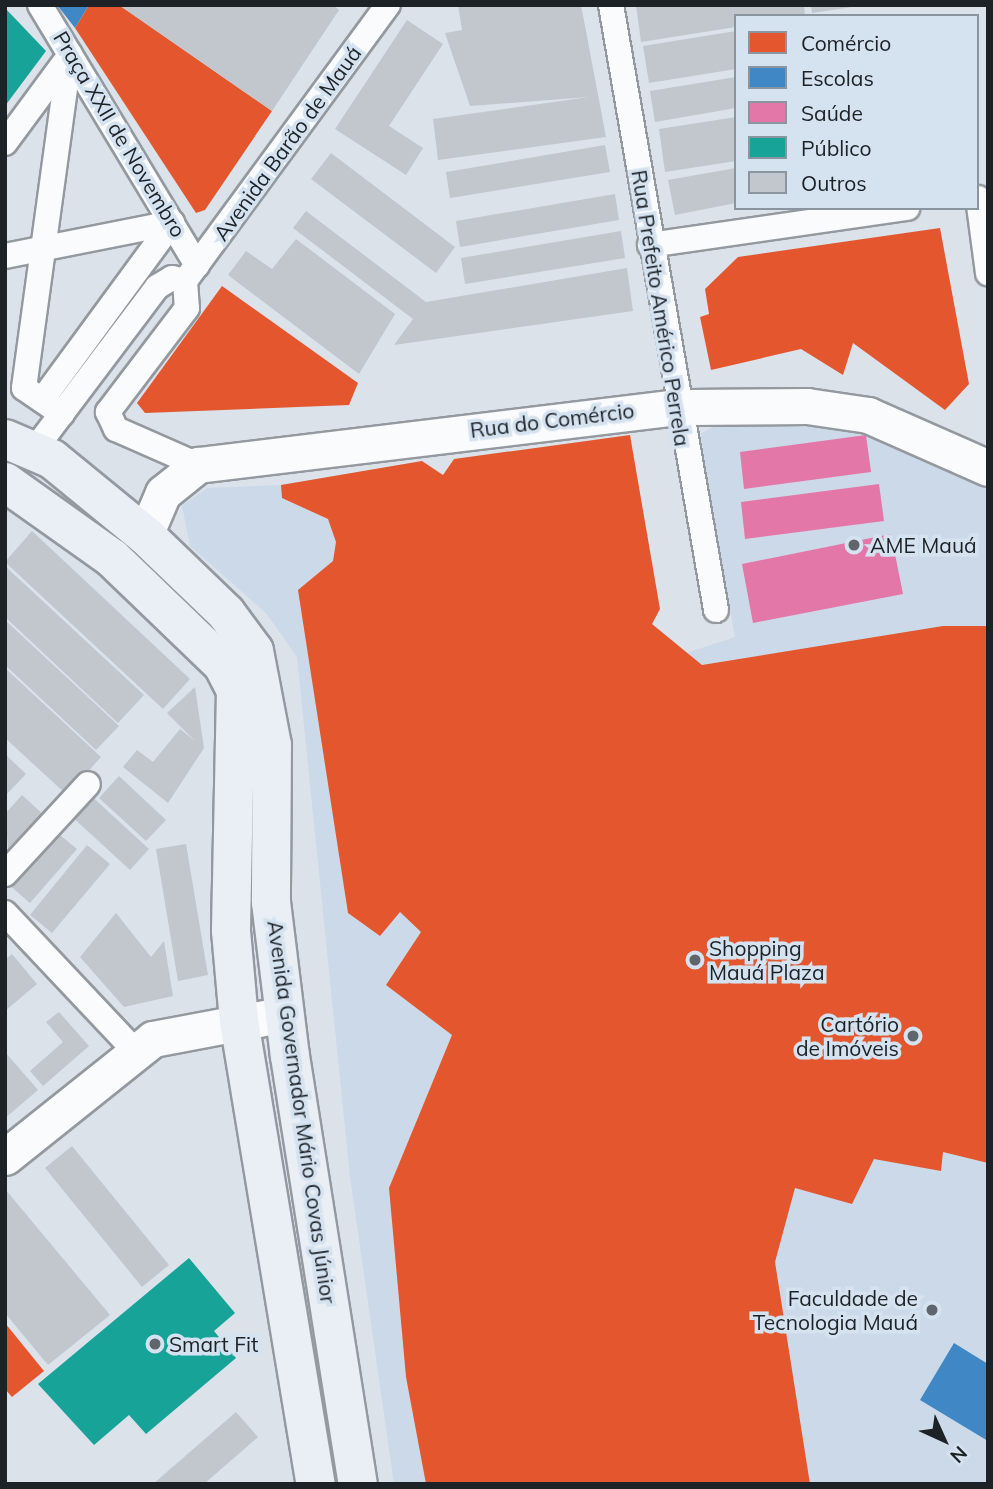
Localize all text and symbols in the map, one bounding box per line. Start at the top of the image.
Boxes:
legend [734,14,979,210]
street label: Praça XXII de Novembro [49,27,191,241]
text: Comércio [801,30,891,56]
street label: Avenida Barão de Mauá [208,41,366,245]
text: Escolas [801,65,874,91]
text: Saúde [801,100,863,126]
text: Público [801,135,871,161]
street label: Rua Prefeito Américo Perrela [627,168,695,448]
text: Outros [801,170,867,196]
street label: Rua do Comércio [469,397,635,443]
place label: AME Mauá [870,532,977,558]
marker: AME Mauá [844,535,864,555]
street label: Avenida Governador Mário Covas Júnior [263,919,341,1305]
place label: Shopping Mauá Plaza [709,935,824,985]
marker: Shopping Mauá Plaza [687,952,703,968]
place label: Cartório de Imóveis [796,1011,899,1061]
marker: Cartório de Imóveis [905,1028,921,1044]
place label: Faculdade de Tecnologia Mauá [753,1285,918,1335]
marker: Faculdade de Tecnologia Mauá [924,1302,940,1318]
place label: Smart Fit [169,1331,258,1357]
marker: Smart Fit [147,1336,163,1352]
north arrow [909,1405,979,1475]
text: N [945,1441,972,1468]

